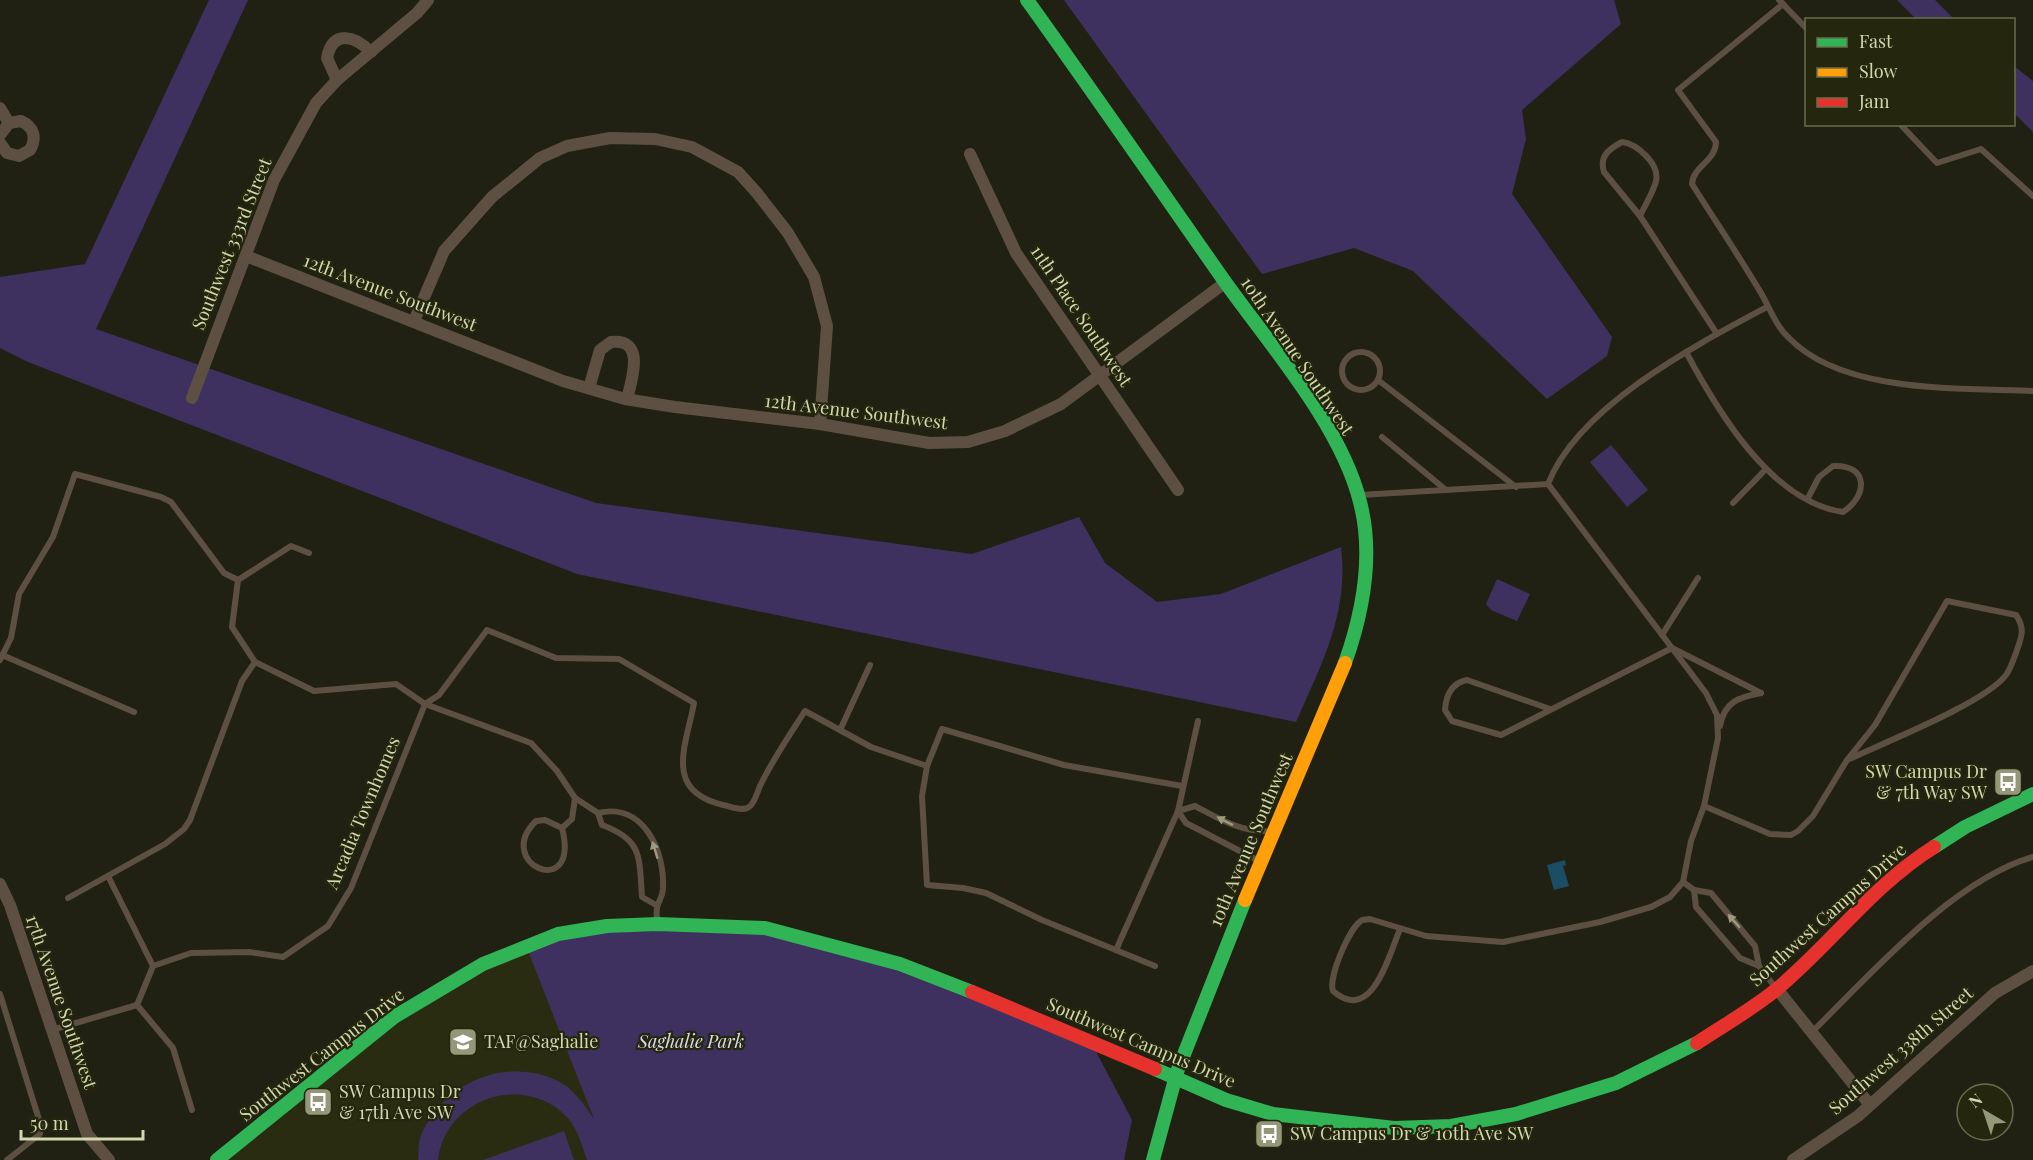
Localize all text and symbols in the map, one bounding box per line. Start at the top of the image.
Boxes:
legend [1805,18,2015,126]
text: Fast [1859,29,1893,53]
text: Slow [1859,59,1897,83]
text: Jam [1858,89,1889,113]
street label: Southwest 333rd Street [186,153,277,333]
street label: 11th Place Southwest [1026,240,1138,391]
street label: 12th Avenue Southwest [300,248,481,336]
street label: 10th Avenue Southwest [1236,272,1360,440]
street label: 12th Avenue Southwest [763,388,950,434]
street label: Arcadia Townhomes [319,733,405,894]
street label: 10th Avenue Southwest [1203,749,1298,930]
place label: SW Campus Dr & 7th Way SW [1865,759,1988,804]
bus stop icon: SW Campus Dr & 7th Way SW [1992,766,2024,798]
one-way arrow [1216,816,1233,826]
street label: Southwest Campus Drive [1744,837,1911,991]
one-way arrow [650,841,659,859]
street label: 17th Avenue Southwest [21,911,103,1093]
one-way arrow [1728,913,1741,929]
street label: Southwest 338th Street [1823,981,1978,1120]
street label: Southwest Campus Drive [234,982,409,1126]
street label: Southwest Campus Drive [1043,991,1240,1093]
school or university icon: TAF@Saghalie [447,1026,479,1058]
place label: TAF@Saghalie [484,1029,598,1053]
park label: Saghalie Park [637,1029,744,1053]
place label: SW Campus Dr & 17th Ave SW [339,1079,461,1124]
north arrow [1955,1082,2015,1142]
bus stop icon: SW Campus Dr & 17th Ave SW [302,1086,334,1118]
text: N [1964,1088,1987,1112]
scale bar [21,1103,142,1141]
text: 50 m [30,1111,69,1135]
bus stop icon: SW Campus Dr & 10th Ave SW [1253,1118,1285,1150]
place label: SW Campus Dr & 10th Ave SW [1290,1121,1534,1145]

